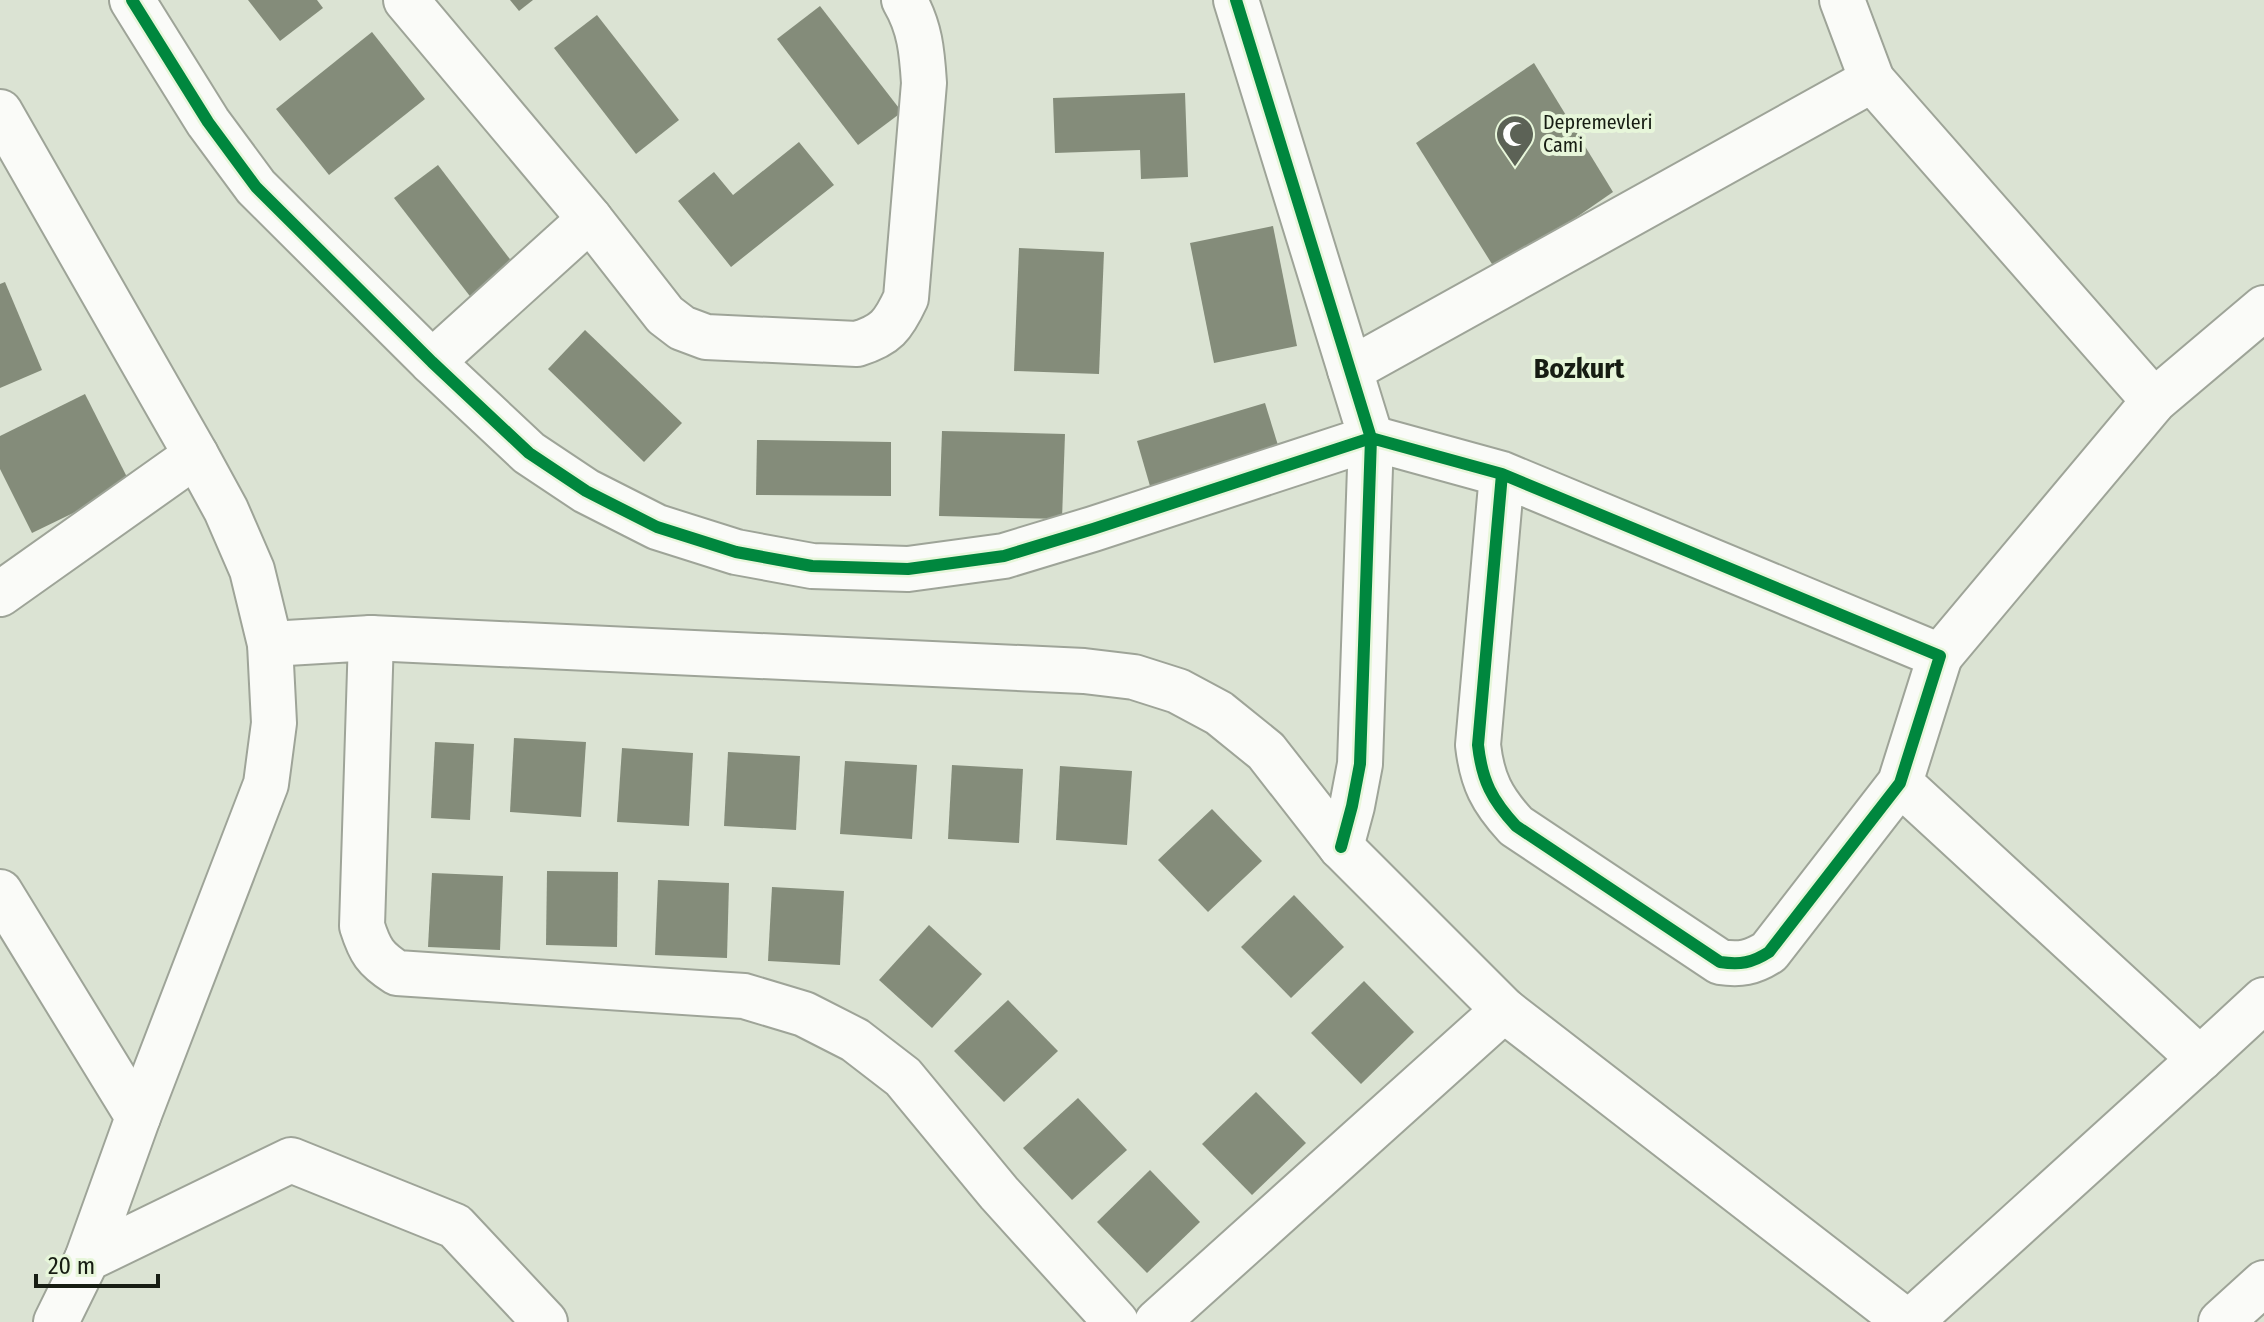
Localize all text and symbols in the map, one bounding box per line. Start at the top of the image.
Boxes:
place label: Depremevleri Cami [1543,110,1653,157]
mosque icon: Depremevleri Cami [1494,113,1536,168]
district label: Bozkurt [1534,352,1625,385]
scale bar [36,1238,158,1288]
text: 20 m [48,1252,95,1280]

